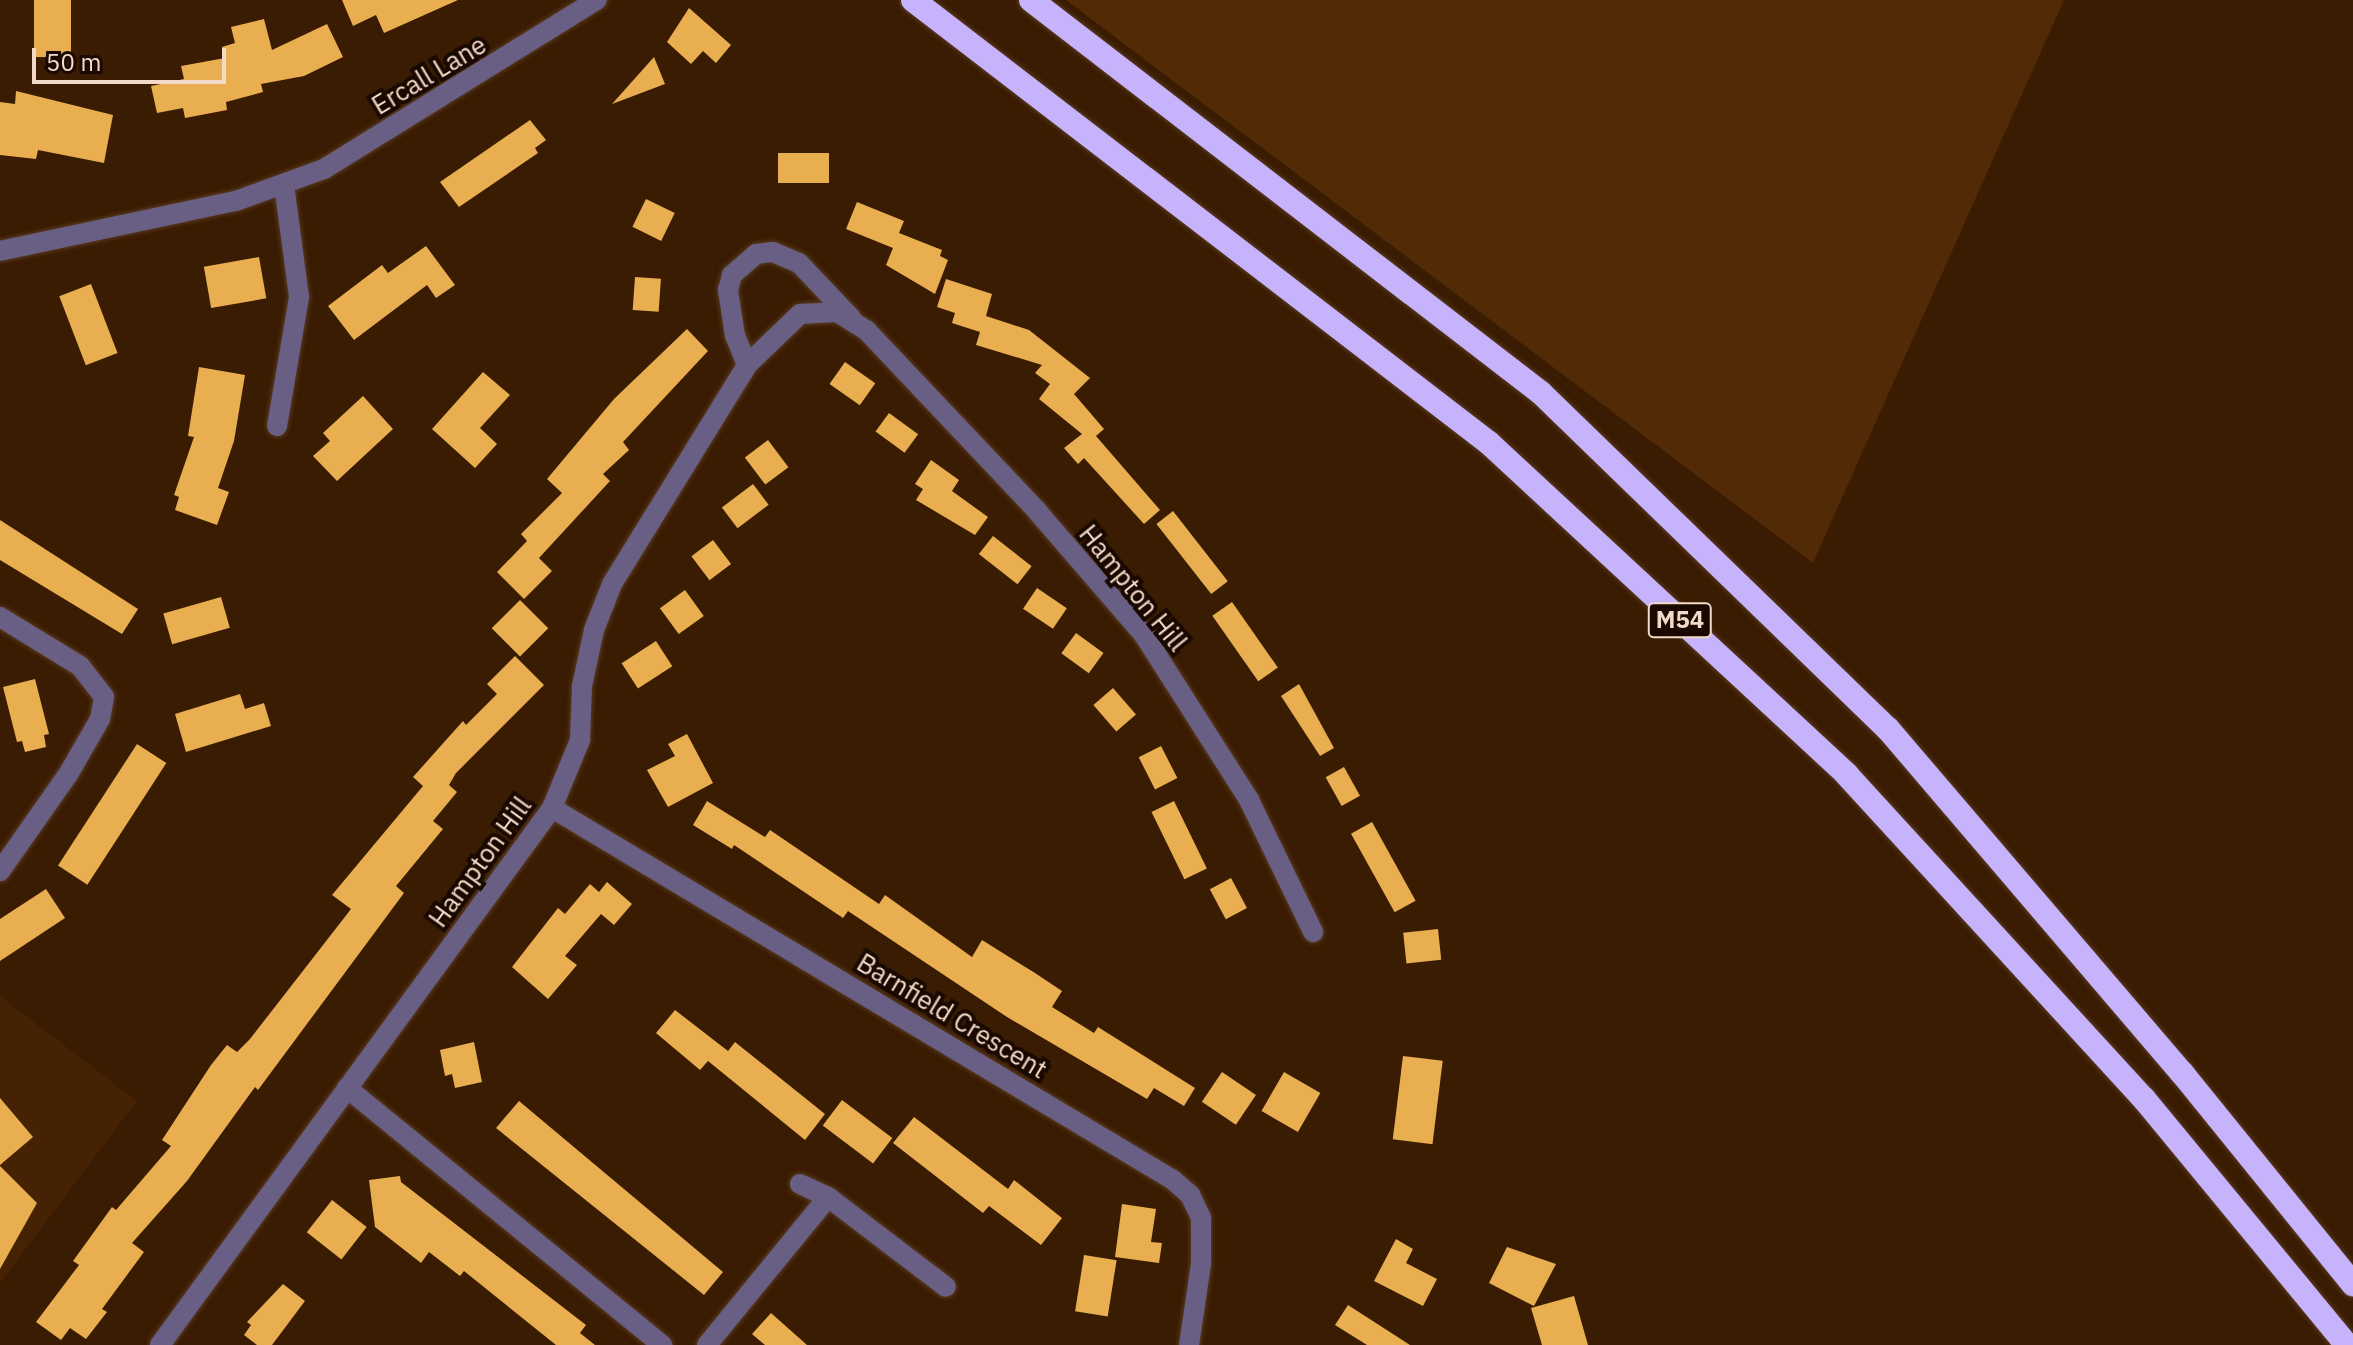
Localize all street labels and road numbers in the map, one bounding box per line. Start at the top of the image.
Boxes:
street label: Ercall Lane [366,29,492,121]
street label: Hampton Hill [1073,519,1193,657]
road number: M54 [1646,600,1714,640]
street label: Hampton Hill [422,791,538,933]
street label: Barnfield Crescent [851,947,1053,1085]

